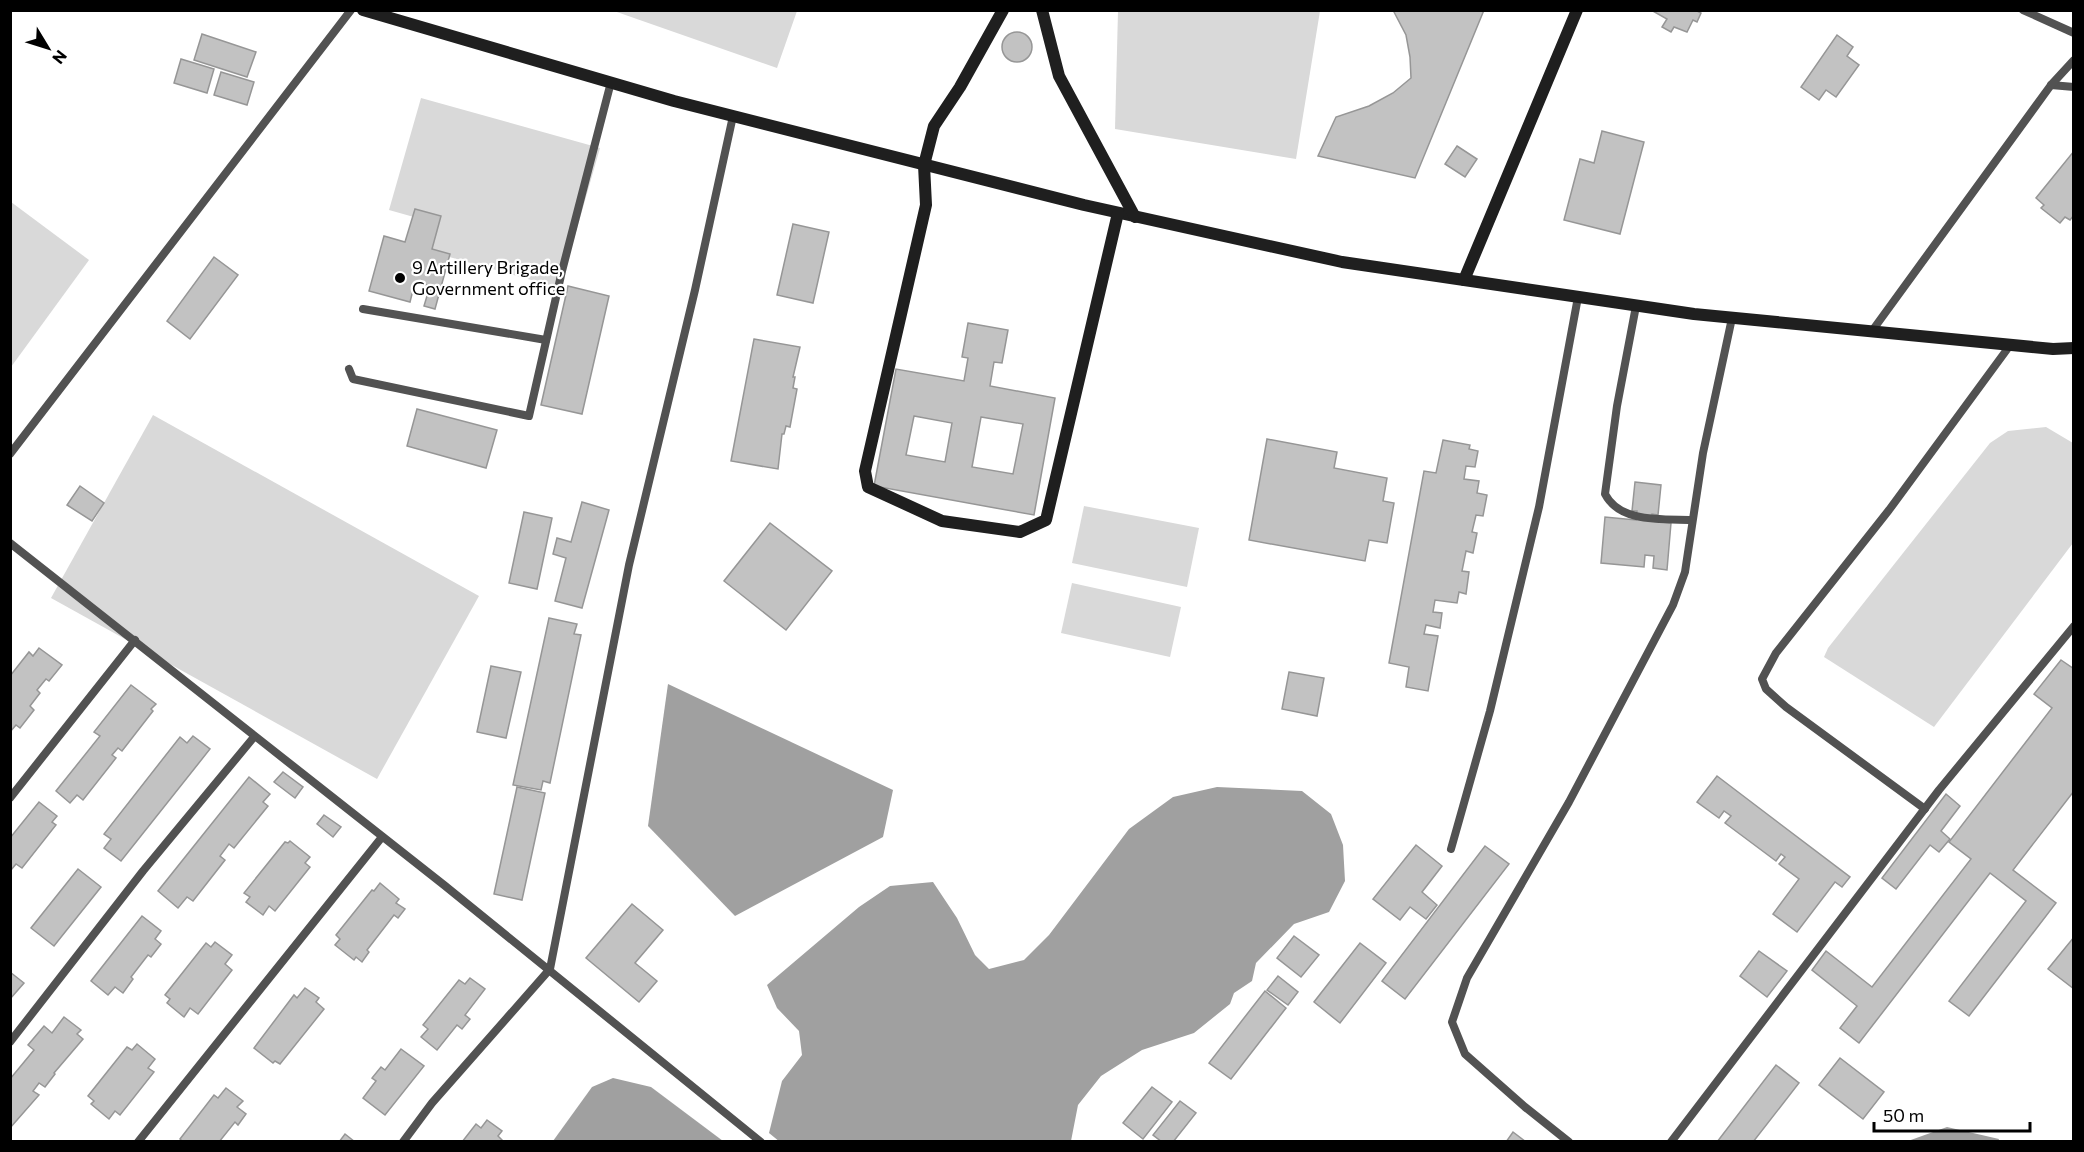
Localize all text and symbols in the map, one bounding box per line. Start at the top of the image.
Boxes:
north arrow [18,18,78,78]
text: N [49,47,71,68]
place label: 9 Artillery Brigade, Government office [412,256,565,299]
marker: 9 Artillery Brigade, Government office [393,271,407,285]
scale bar [1874,1095,2030,1133]
text: 50 m [1883,1104,1924,1126]

